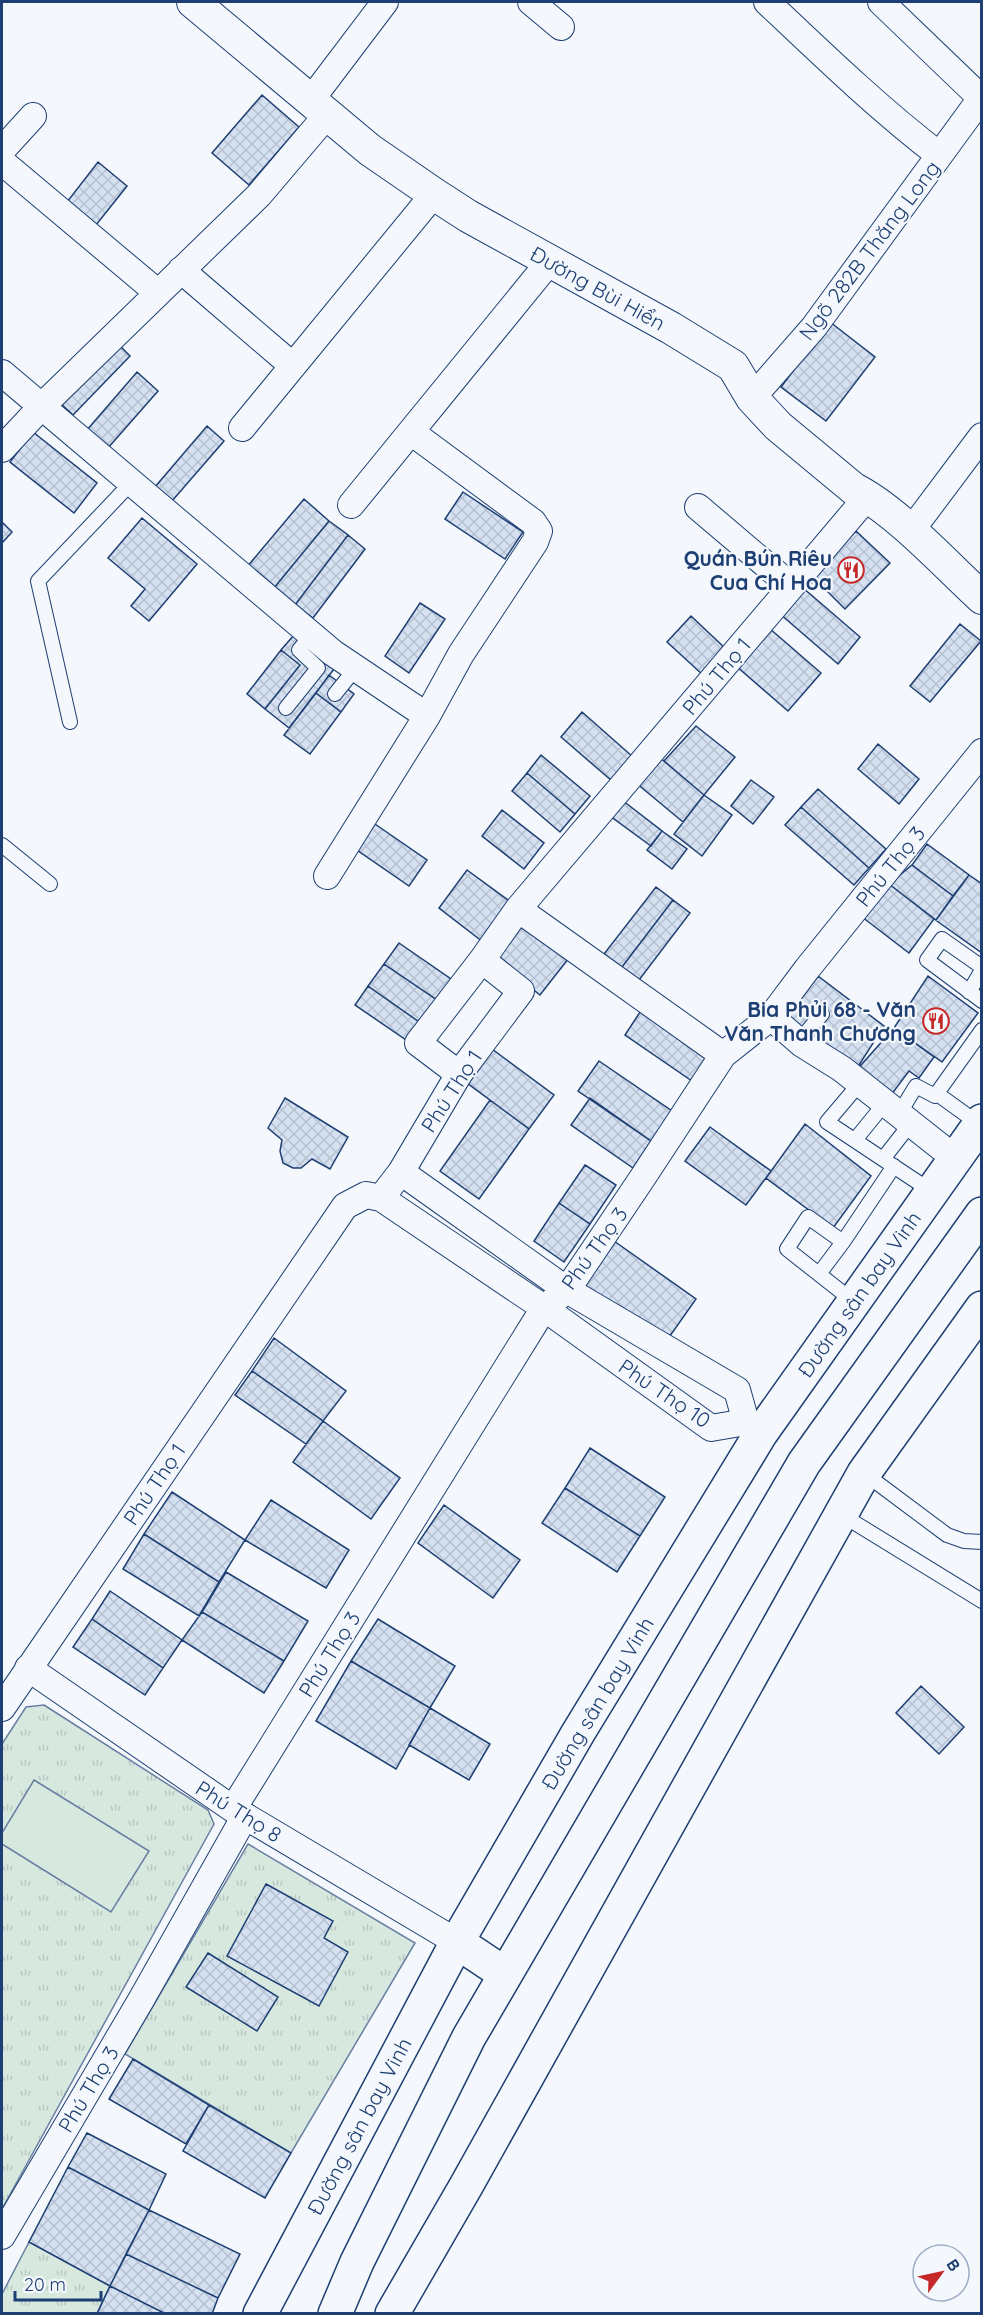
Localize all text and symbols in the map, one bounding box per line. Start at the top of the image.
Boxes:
street label: Ngõ 282B Thăng Long [793,155,945,345]
street label: Đường Bùi Hiển [526,240,670,336]
place label: Quán Bún Riêu Cua Chí Hoa [684,545,832,595]
restaurant icon: Quán Bún Riêu Cua Chí Hoa [836,555,866,585]
street label: Phú Thọ 1 [676,632,756,720]
street label: Phú Thọ 3 [850,820,930,912]
place label: Bia Phủi 68 - Văn Văn Thanh Chương [724,996,916,1046]
restaurant icon: Bia Phủi 68 - Văn Văn Thanh Chương [921,1006,951,1036]
street label: Phú Thọ 1 [415,1045,487,1137]
street label: Phú Thọ 3 [555,1201,633,1295]
street label: Đường sân bay Vinh [792,1206,926,1382]
street label: Phú Thọ 10 [614,1353,716,1433]
street label: Phú Thọ 1 [117,1438,191,1530]
street label: Phú Thọ 3 [292,1606,366,1702]
street label: Đường sân bay Vinh [535,1612,659,1794]
street label: Phú Thọ 8 [191,1774,287,1848]
street label: Đường sân bay Vinh [301,2033,417,2219]
street label: Phú Thọ 3 [52,2041,124,2137]
north arrow [911,2243,971,2303]
text: B [942,2255,965,2275]
scale bar [15,2264,100,2302]
text: 20 m [24,2273,66,2296]

